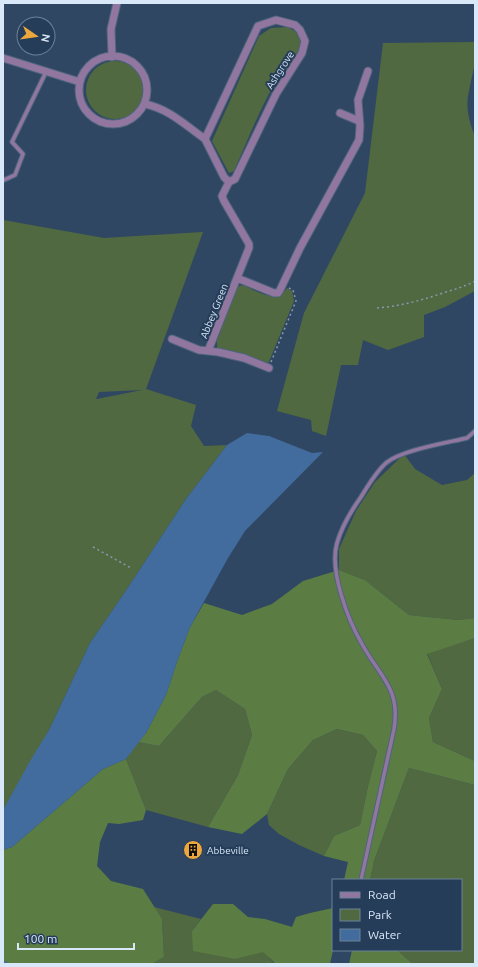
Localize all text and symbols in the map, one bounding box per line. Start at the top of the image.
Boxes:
north arrow [16,16,56,56]
text: N [39,33,53,44]
street label: Ashgrove [264,49,296,91]
street label: Abbey Green [198,282,230,340]
building icon: Abbeville [182,839,204,861]
place label: Abbeville [207,845,249,856]
legend [332,879,462,951]
text: Road [368,888,396,901]
text: Park [368,908,392,921]
scale bar [18,925,134,951]
text: Water [368,928,401,941]
text: 100 m [24,932,57,945]

